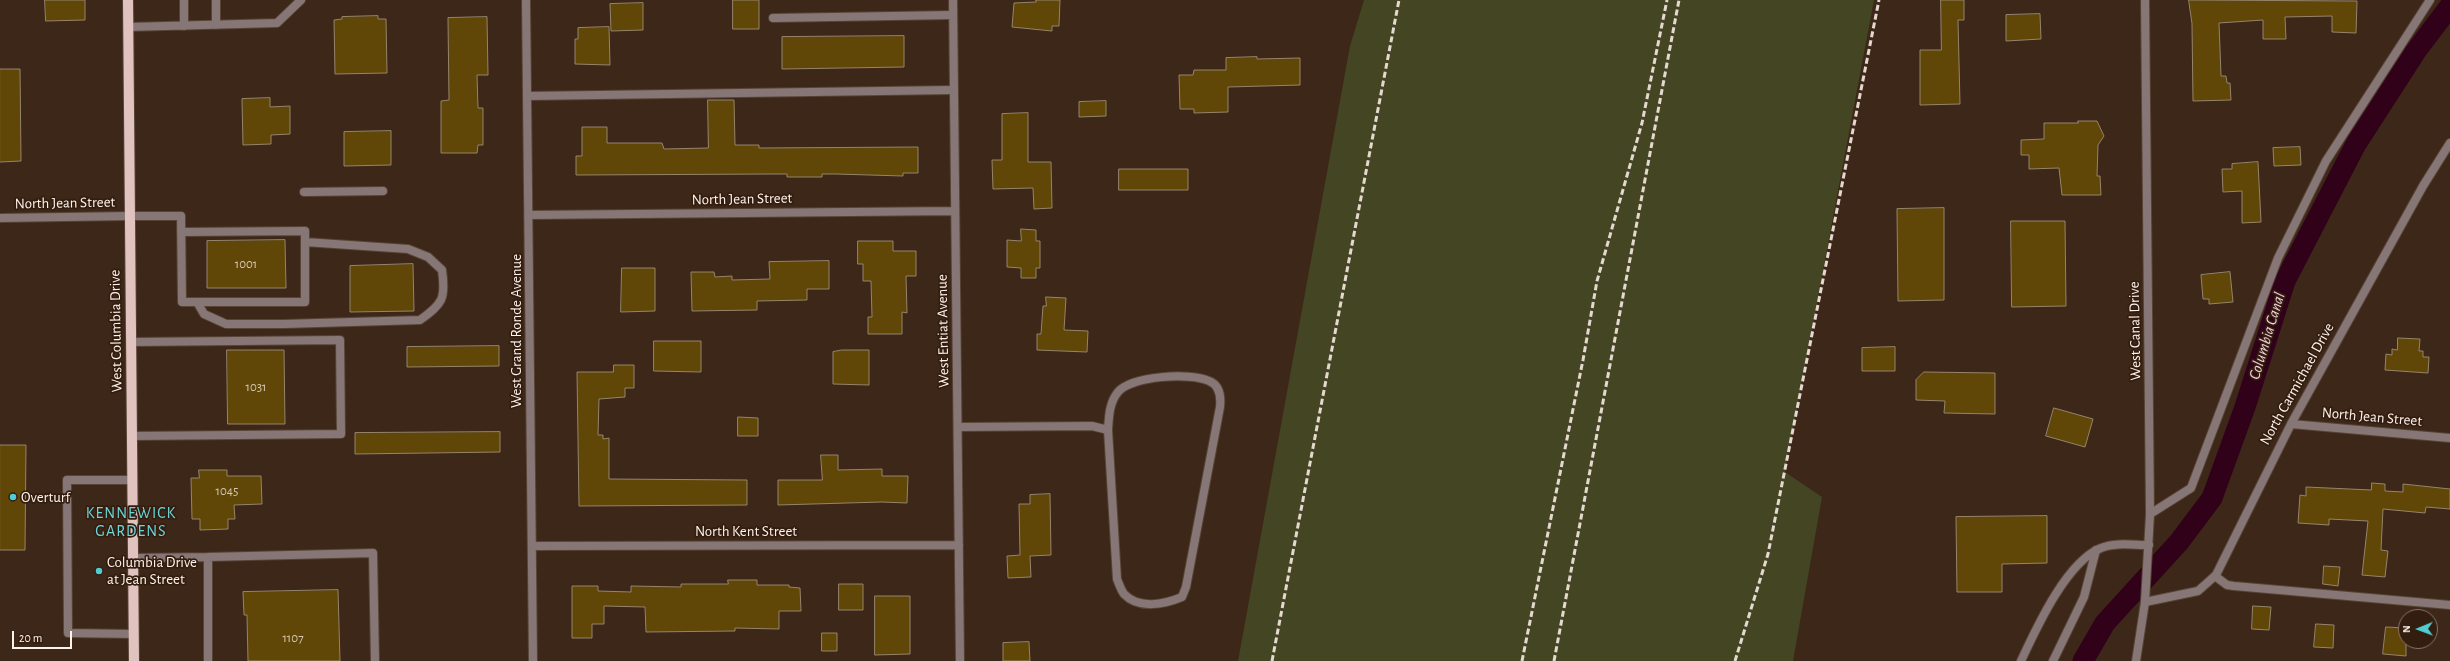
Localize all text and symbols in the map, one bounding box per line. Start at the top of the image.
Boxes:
street label: North Jean Street [692,189,792,209]
street label: North Jean Street [15,193,115,213]
street label: West Grand Ronde Avenue [507,254,525,408]
house number: 1001 [235,256,257,272]
street label: West Columbia Drive [106,270,126,392]
street label: West Entiat Avenue [933,274,953,388]
street label: West Canal Drive [2125,281,2145,381]
water label: Columbia Canal [2245,290,2289,382]
street label: North Carmichael Drive [2256,320,2338,448]
house number: 1031 [245,379,267,395]
street label: North Jean Street [2321,404,2423,430]
house number: 1045 [215,483,239,499]
place label: Overturf [21,488,70,506]
marker: Overturf [8,492,18,502]
district label: KENNEWICK GARDENS [86,503,176,541]
street label: North Kent Street [695,522,797,540]
place label: Columbia Drive at Jean Street [107,553,197,588]
marker: Columbia Drive at Jean Street [94,566,104,576]
north arrow [2398,609,2438,649]
scale bar [14,623,74,649]
text: N [2401,625,2412,633]
house number: 1107 [282,630,304,646]
text: 20 m [19,632,42,644]

